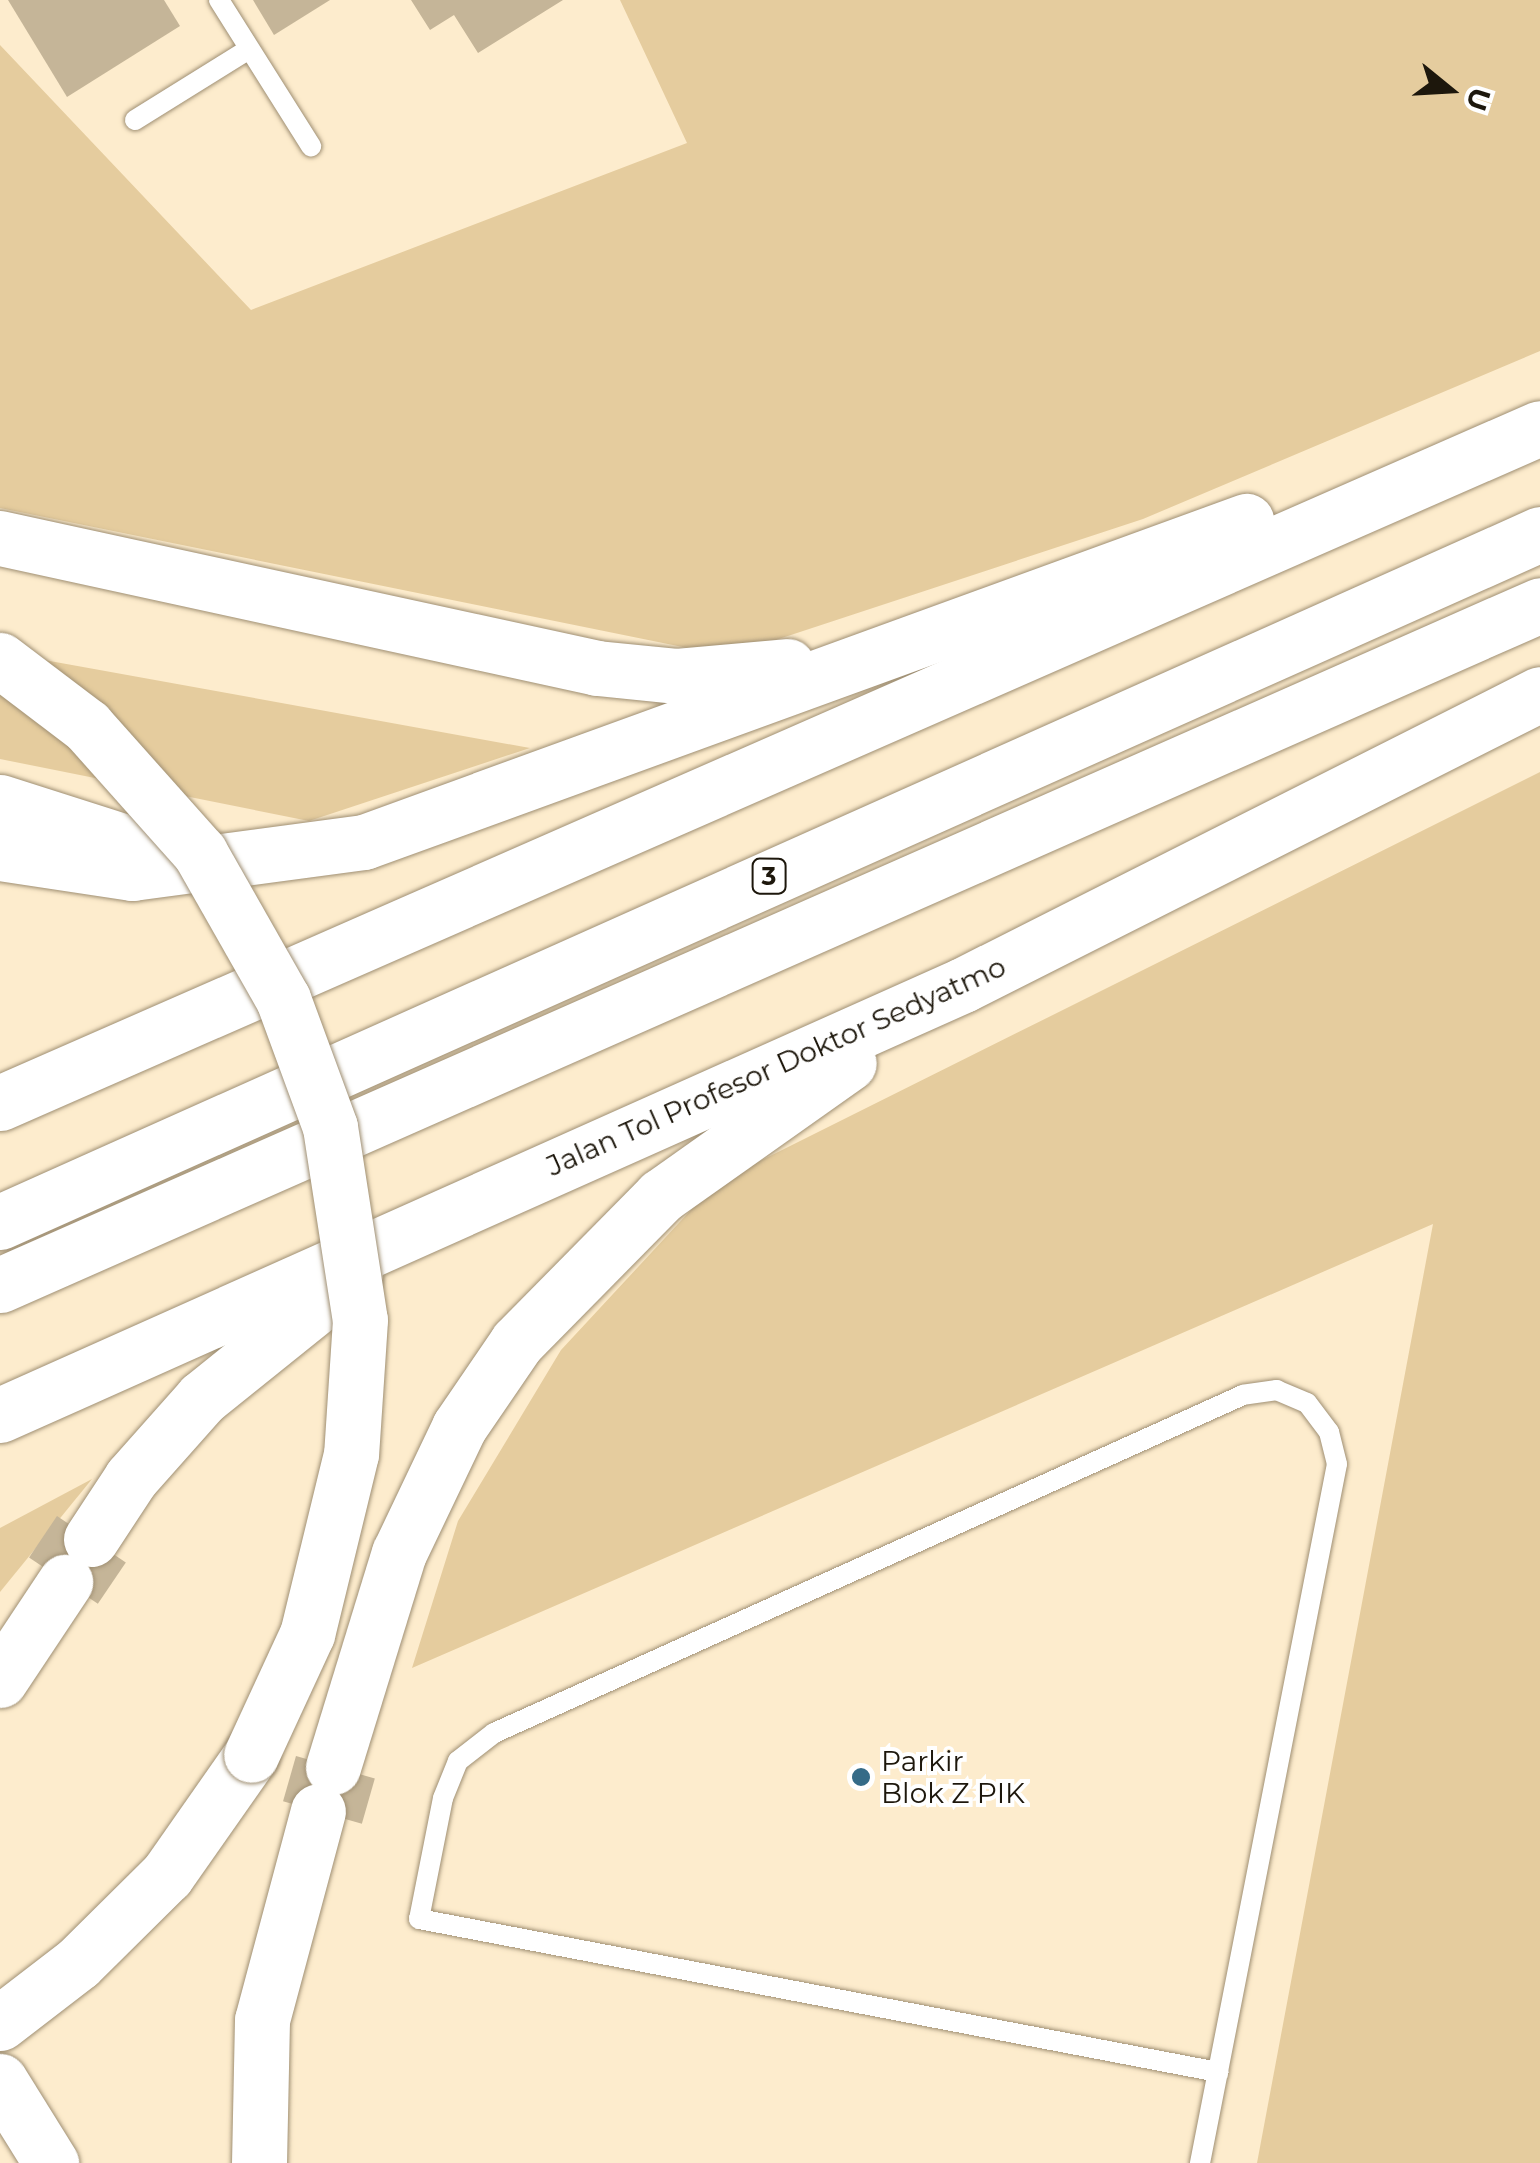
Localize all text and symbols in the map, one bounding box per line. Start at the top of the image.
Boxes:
north arrow [1400,40,1500,140]
text: U [1459,84,1498,115]
road number: 3 [752,856,786,896]
street label: Jalan Tol Profesor Doktor Sedyatmo [541,949,1011,1183]
place label: Parkir Blok Z PIK [881,1744,1025,1810]
marker: Parkir Blok Z PIK [850,1766,872,1788]

